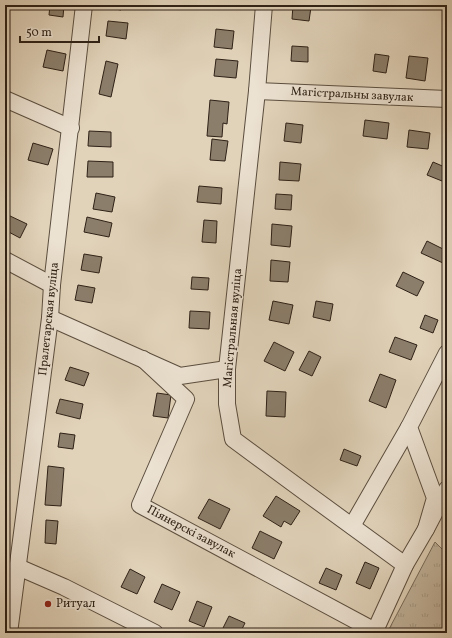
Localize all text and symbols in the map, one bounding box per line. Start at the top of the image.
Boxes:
scale bar [20,18,99,44]
text: 50 m [26,25,52,41]
street label: Магістральны завулак [290,84,414,106]
street label: Пралетарская вуліца [35,261,63,377]
street label: Магістральная вуліца [220,268,246,388]
street label: Піянерскі завулак [144,502,239,562]
place label: Ритуал [56,596,96,612]
marker: Ритуал [43,599,53,609]

